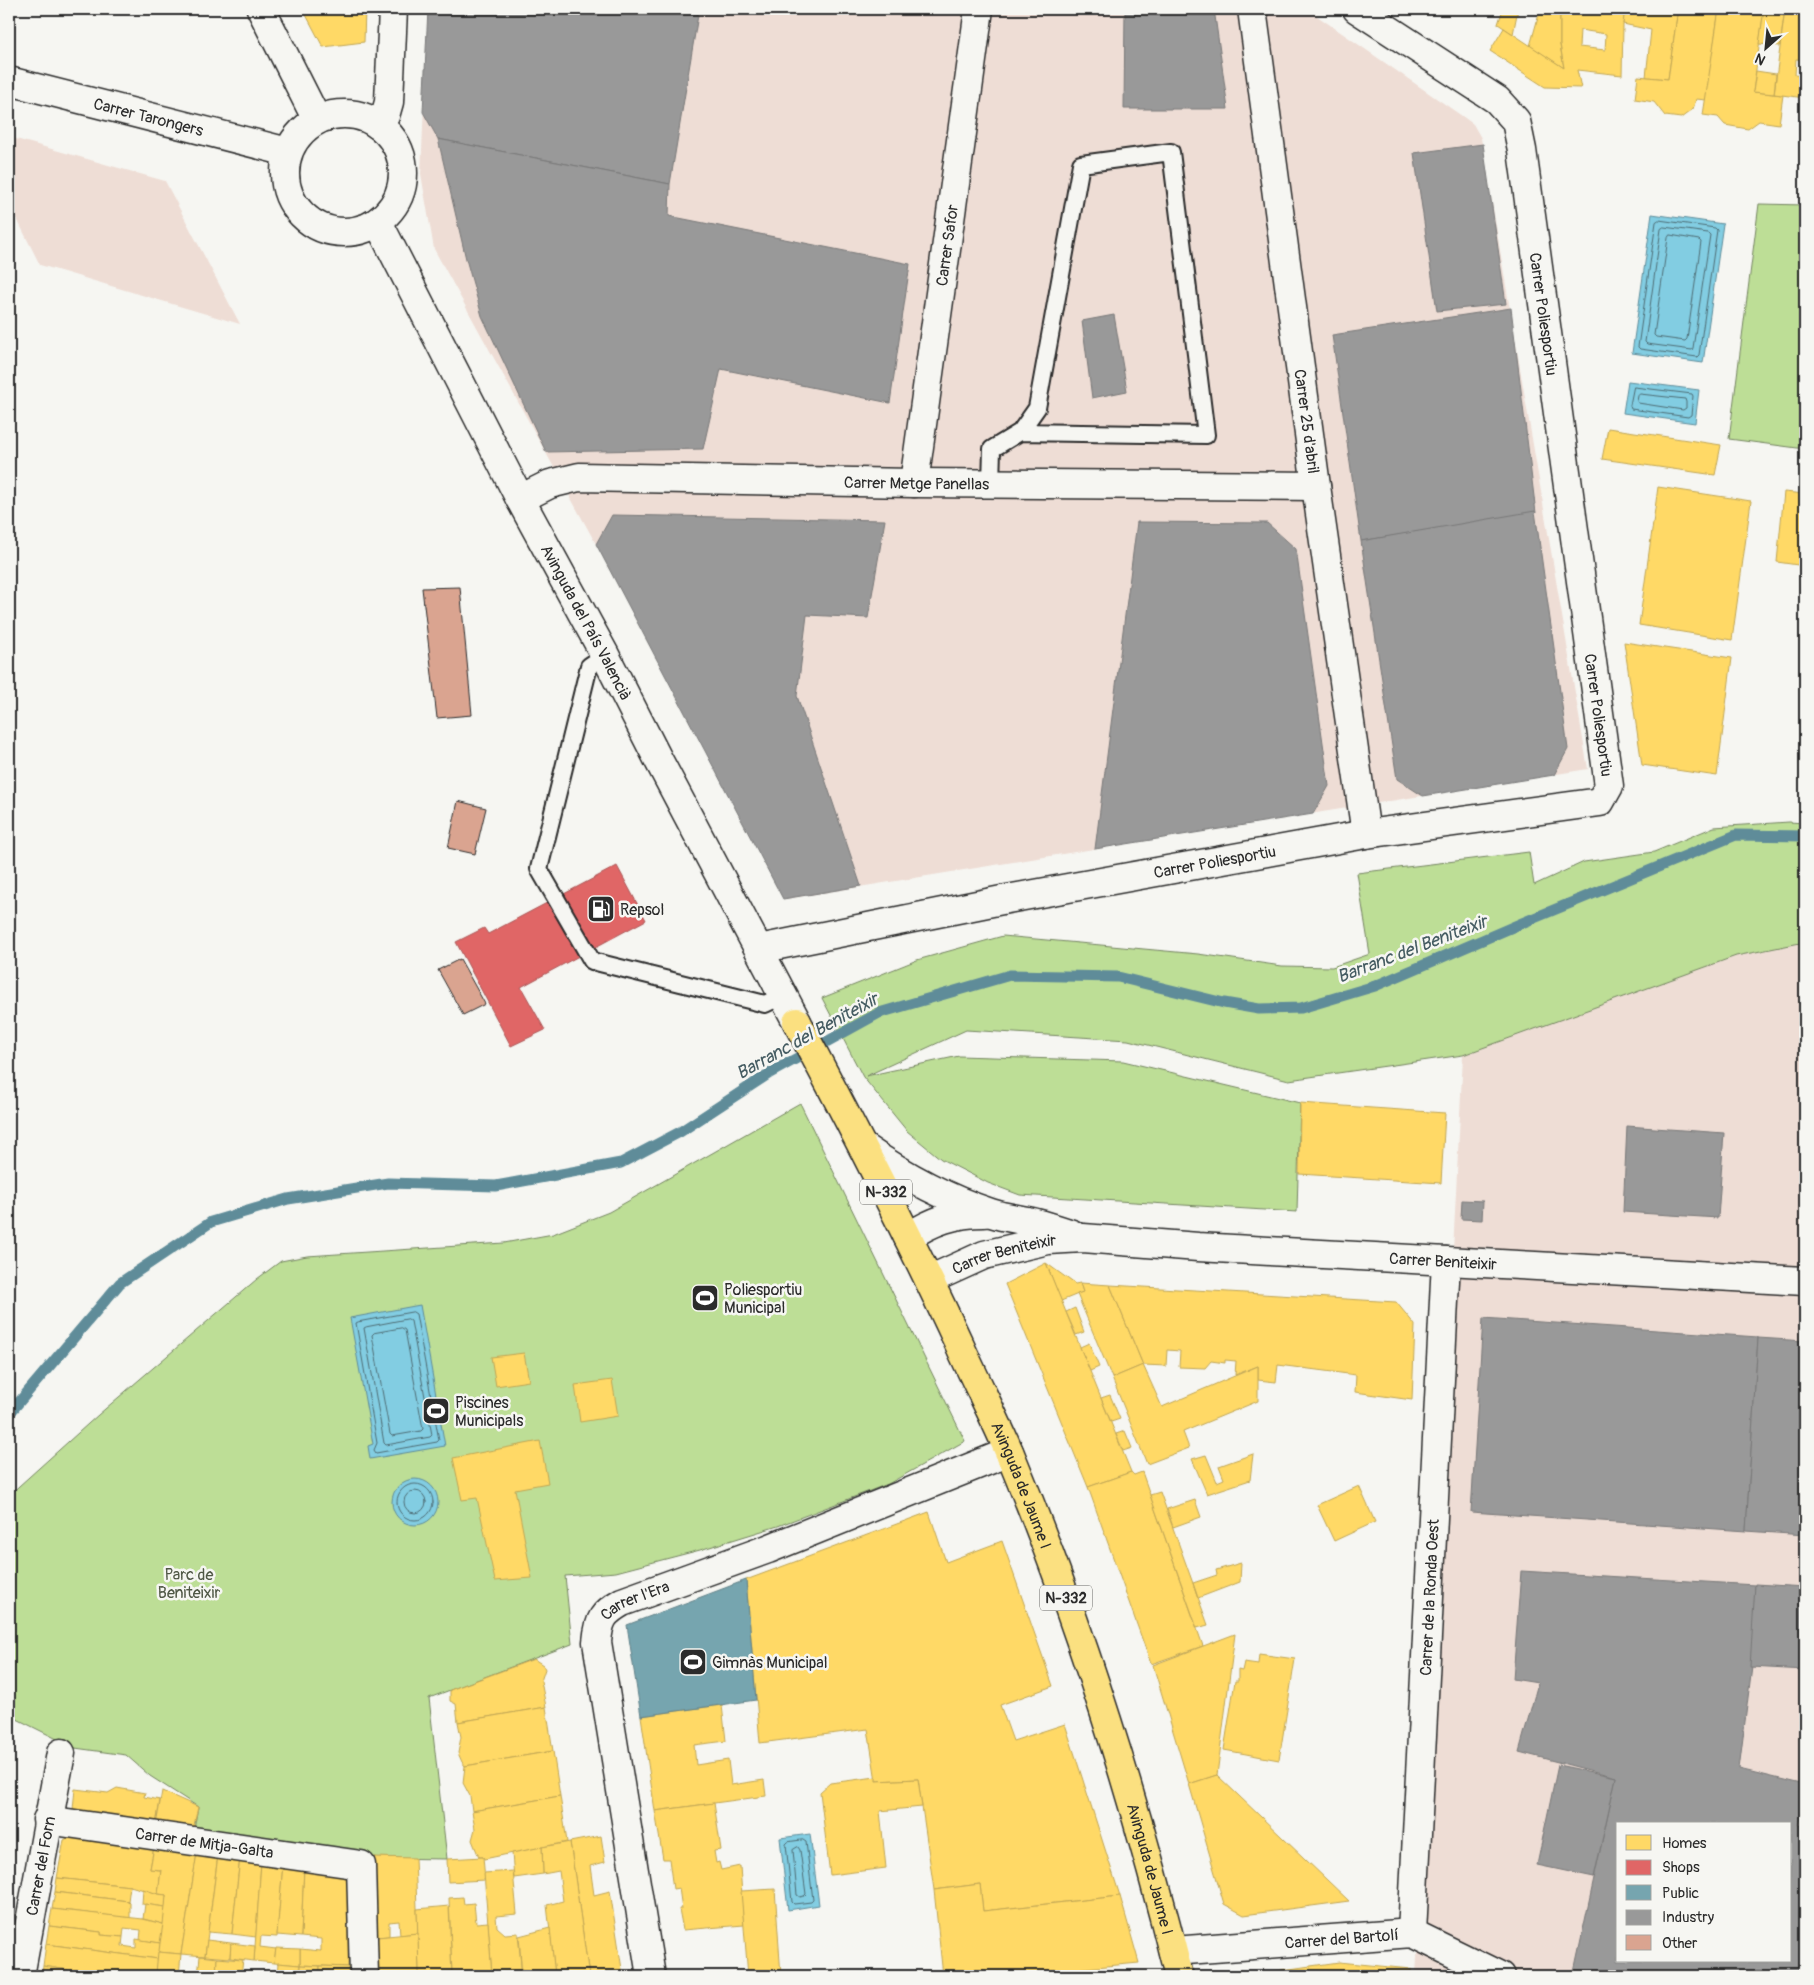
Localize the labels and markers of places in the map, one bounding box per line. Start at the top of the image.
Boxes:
fuel station icon: Repsol [586,894,616,924]
place label: Repsol [620,900,664,920]
place label: Poliesportiu Municipal [724,1280,802,1318]
sports icon: Poliesportiu Municipal [690,1283,720,1313]
place label: Piscines Municipals [455,1393,523,1431]
sports icon: Piscines Municipals [421,1396,451,1426]
sports icon: Gimnàs Municipal [678,1647,708,1677]
place label: Gimnàs Municipal [712,1653,828,1673]

